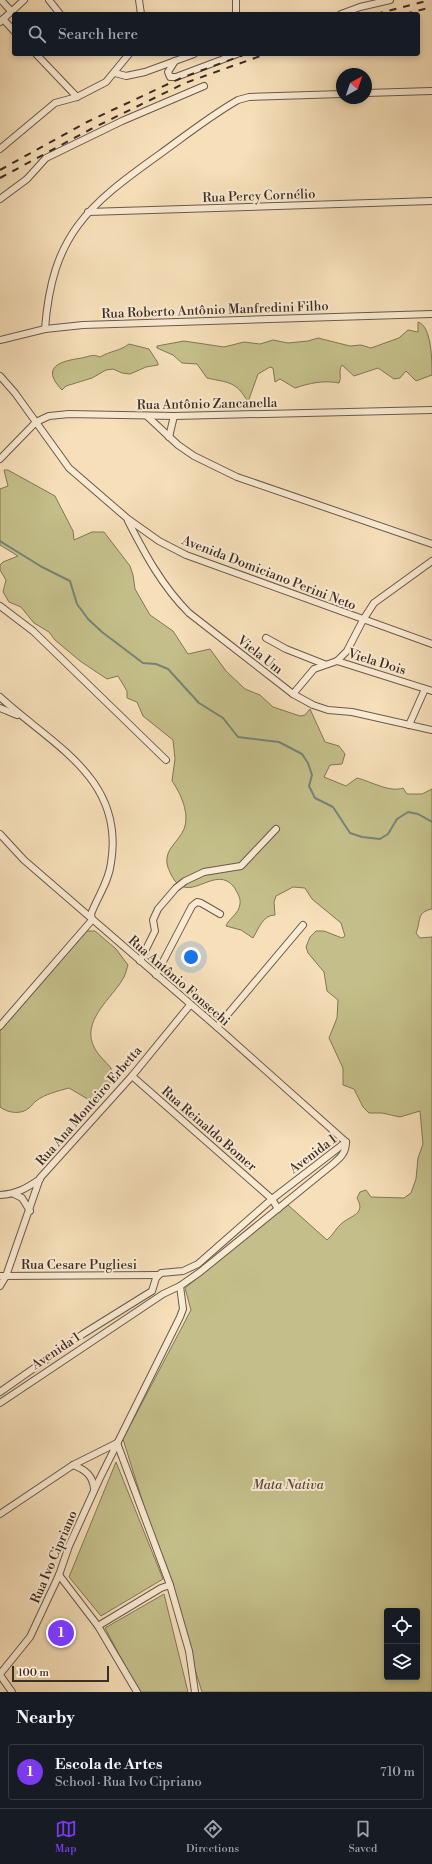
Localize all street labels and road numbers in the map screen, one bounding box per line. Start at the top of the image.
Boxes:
street label: Rua Percy Cornélio [202,186,316,206]
street label: Rua Roberto Antônio Manfredini Filho [101,298,329,322]
street label: Rua Antônio Zancanella [137,395,278,413]
street label: Avenida Domiciano Perini Neto [179,532,358,614]
street label: Viela Um [233,632,286,678]
street label: Viela Dois [345,645,408,678]
street label: Rua Antônio Fonsechi [125,932,233,1030]
street label: Rua Ana Monteiro Erbetta [33,1043,146,1169]
street label: Rua Reinaldo Bomer [158,1083,260,1175]
street label: Avenida 1 [285,1131,340,1178]
street label: Rua Cesare Pugliesi [21,1257,137,1273]
street label: Avenida 1 [28,1329,84,1374]
street label: Rua Ivo Cipriano [27,1508,81,1606]

